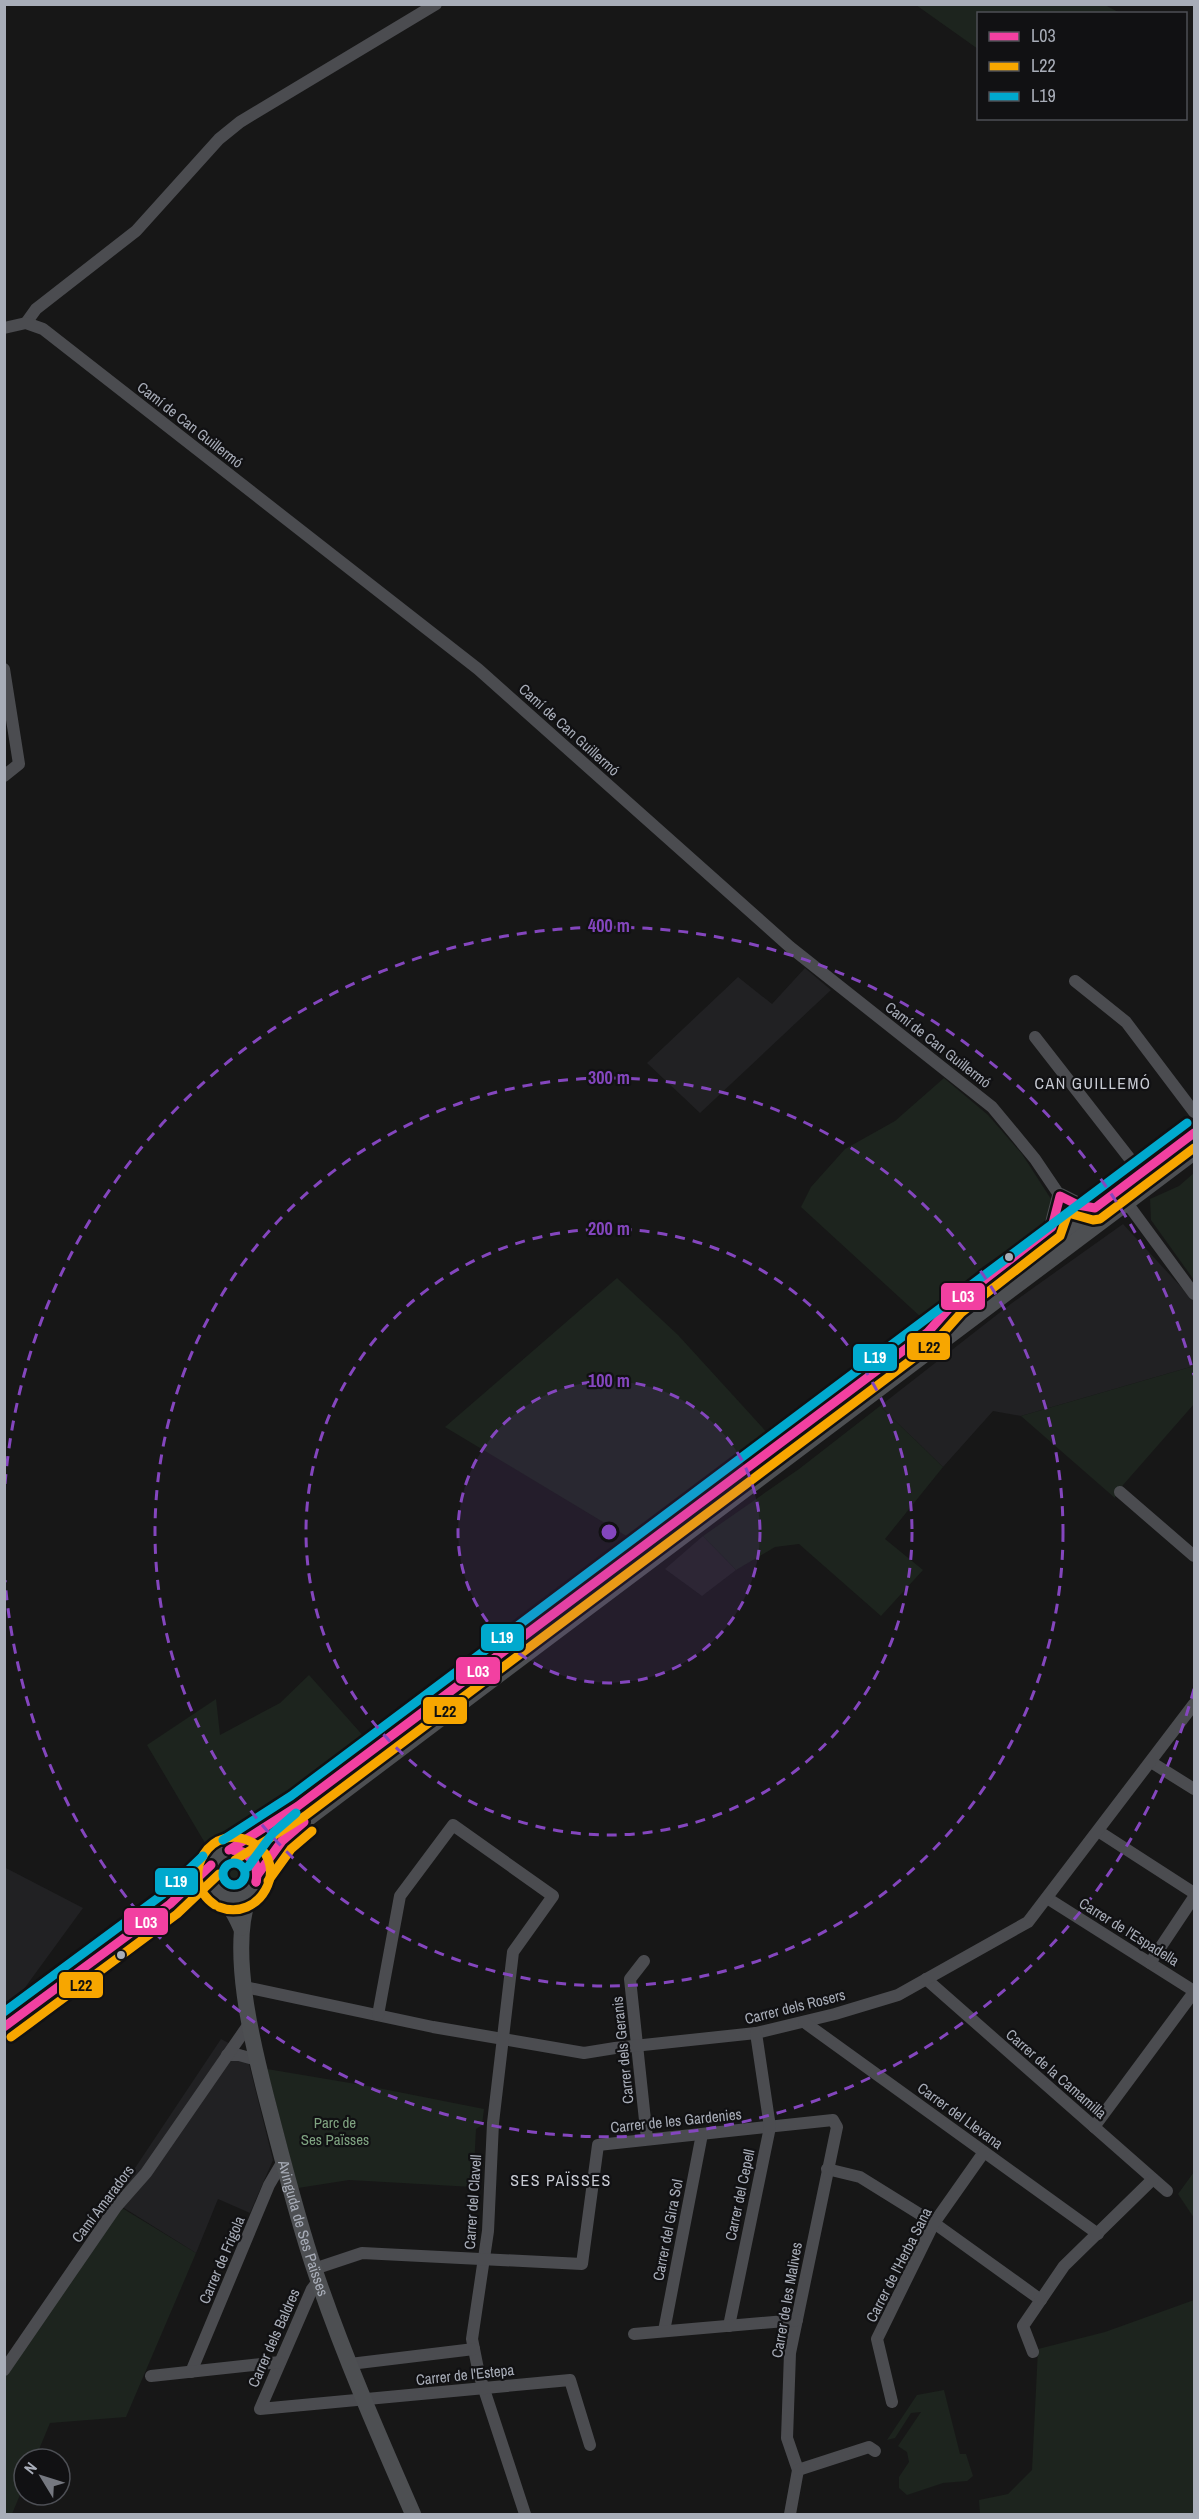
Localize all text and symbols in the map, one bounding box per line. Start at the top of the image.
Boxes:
legend [977,12,1187,120]
text: L03 [1031,23,1056,48]
text: L22 [1031,53,1056,78]
text: L19 [1031,83,1056,108]
street label: Camí de Can Guillermó [133,377,248,473]
street label: Camí de Can Guillermó [514,679,624,781]
text: 400 m [588,913,630,938]
street label: Camí de Can Guillermó [881,997,996,1093]
text: 300 m [588,1065,630,1090]
district label: CAN GUILLEMÓ [1034,1072,1152,1094]
text: 200 m [588,1216,630,1241]
unlabelled marker [1003,1251,1015,1263]
line badge: L03 [940,1282,986,1311]
text: L03 [952,1285,974,1307]
line badge: L22 [906,1332,951,1361]
text: L22 [918,1336,940,1358]
line badge: L19 [852,1343,898,1372]
text: L19 [864,1346,886,1368]
text: 100 m [588,1368,630,1393]
centre of rings [599,1522,619,1542]
line badge: L19 [480,1623,525,1652]
text: L19 [491,1626,513,1648]
line badge: L03 [455,1656,501,1685]
text: L03 [467,1660,489,1682]
line badge: L22 [422,1696,468,1725]
text: L22 [434,1700,456,1722]
line badge: L19 [154,1867,199,1896]
text: L19 [165,1870,187,1892]
street label: Carrer de l'Espadella [1075,1892,1183,1971]
line badge: L03 [123,1907,169,1936]
text: L03 [135,1911,157,1933]
unlabelled marker [115,1949,127,1961]
line badge: L22 [58,1971,104,1999]
text: L22 [70,1974,92,1996]
street label: Carrer dels Rosers [742,1984,847,2029]
street label: Carrer dels Geranis [606,1995,639,2105]
street label: Carrer de la Camamilla [1001,2024,1111,2123]
street label: Carrer del Llevana [913,2077,1008,2154]
street label: Carrer de les Gardenies [609,2103,743,2138]
park label: Parc de Ses Païsses [301,2112,369,2150]
street label: Carrer del Cepell [720,2147,759,2243]
street label: Carrer del Clavell [459,2154,486,2250]
street label: Avinguda de Ses Païsses [273,2157,334,2299]
street label: Camí Amaradors [66,2161,139,2247]
district label: SES PAÏSSES [510,2169,612,2191]
street label: Carrer del Gira Sol [647,2177,688,2283]
street label: Carrer de l'Herba Sana [861,2204,937,2326]
street label: Carrer de Frigola [194,2212,250,2307]
street label: Carrer de les Malives [766,2241,807,2359]
street label: Carrer dels Baldres [242,2285,305,2390]
street label: Carrer de l'Estepa [415,2359,515,2390]
north arrow [12,2447,72,2507]
text: N [19,2457,42,2478]

